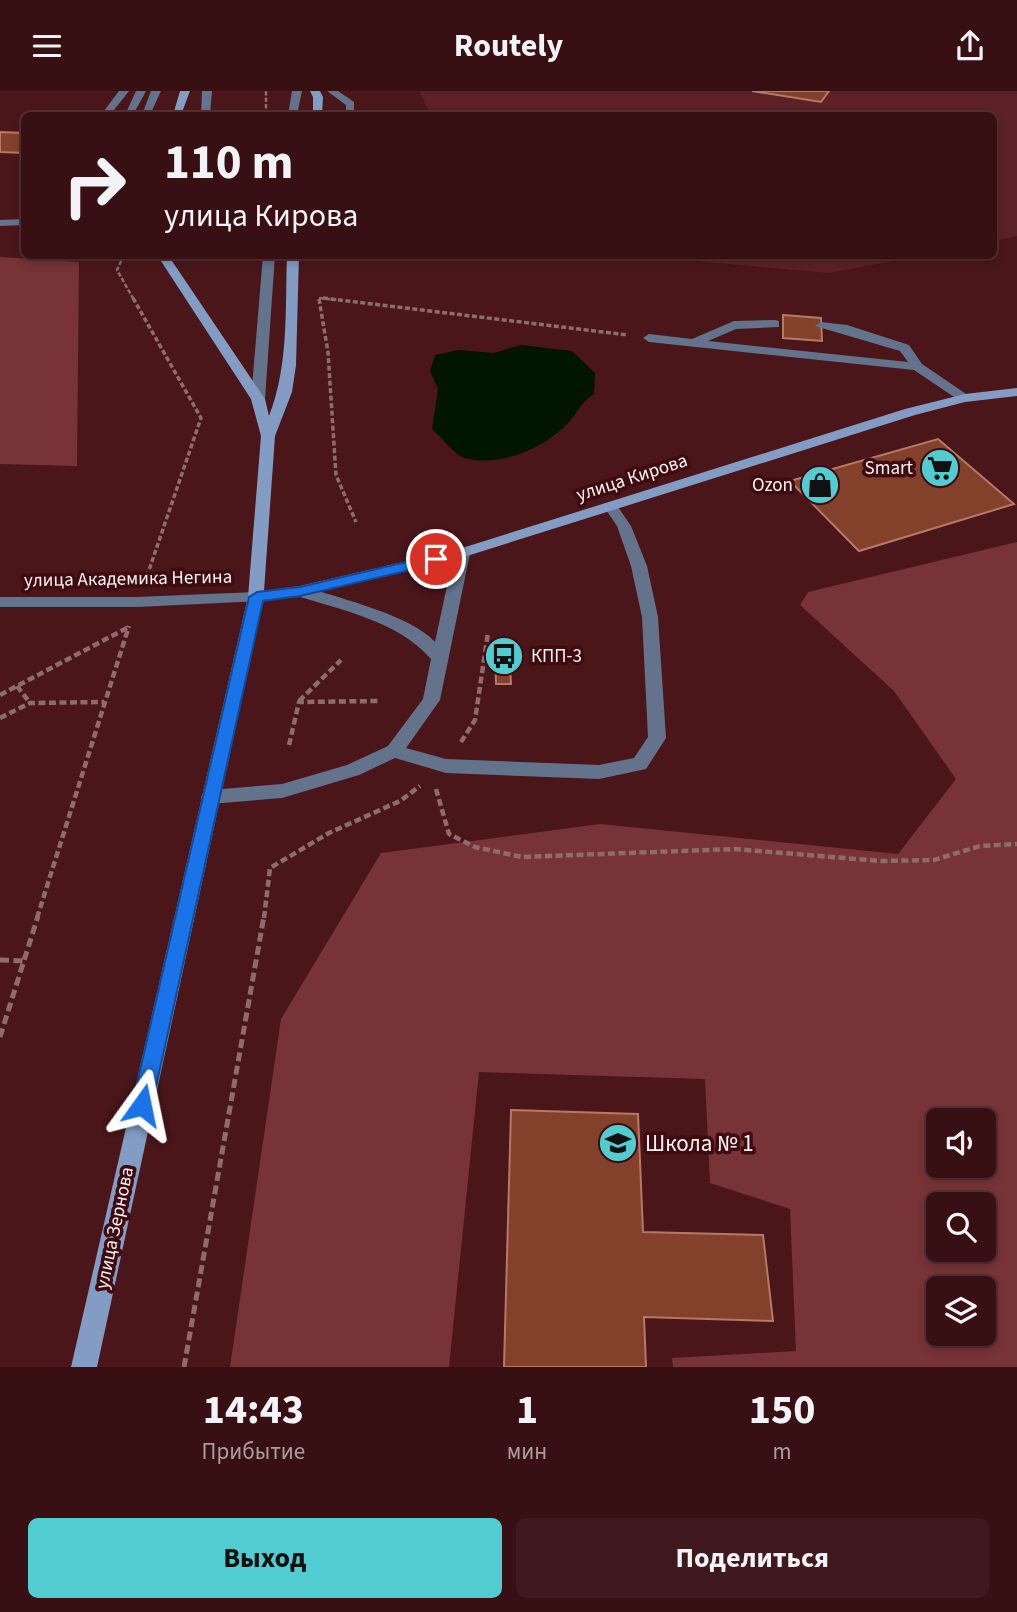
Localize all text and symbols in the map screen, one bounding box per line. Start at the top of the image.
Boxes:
text: Routely [454,23,563,69]
icon: menu [28,27,66,65]
icon: share [951,27,989,65]
text: 110 m [164,128,293,198]
icon: right [49,140,140,231]
text: улица Кирова [164,193,358,239]
street label: улица Кирова [573,447,691,509]
supermarket icon: Smart [919,447,961,489]
place label: Smart [865,455,914,482]
shop icon: Ozon [799,464,841,506]
place label: Ozon [752,472,793,499]
pin [406,529,466,589]
icon: arrive [417,540,455,578]
street label: улица Академика Негина [24,564,232,594]
bus stop icon: КПП-3 [483,635,525,677]
place label: КПП-3 [531,643,582,670]
position arrow [105,1068,179,1142]
map controls [926,1108,996,1346]
button: sound [926,1108,996,1178]
school or university icon: Школа № 1 [597,1122,639,1164]
place label: Школа № 1 [645,1127,754,1160]
street label: улица Зернова [89,1164,141,1292]
button: search [926,1192,996,1262]
button: layers [926,1276,996,1346]
text: 14:43 [203,1380,304,1440]
text: 1 [516,1380,538,1440]
text: 150 [749,1380,815,1440]
text: Прибытие [202,1435,305,1468]
text: мин [507,1435,547,1468]
text: m [773,1435,792,1468]
button: Выход [28,1518,502,1598]
button: Поделиться [516,1518,989,1598]

